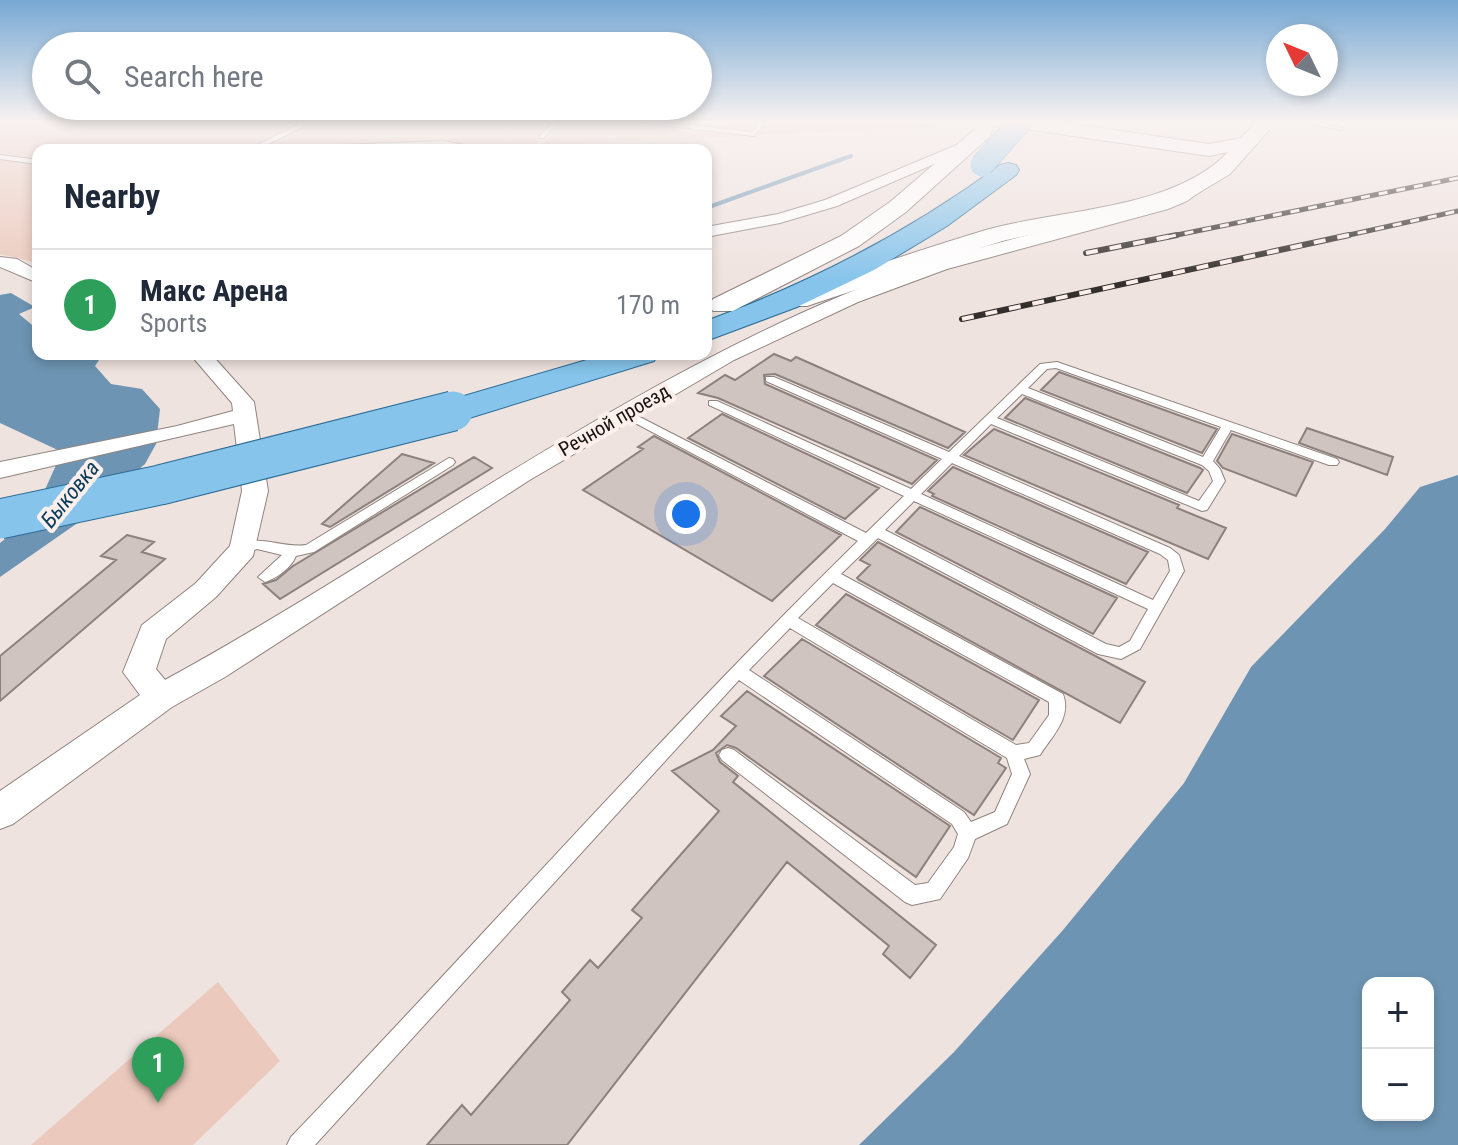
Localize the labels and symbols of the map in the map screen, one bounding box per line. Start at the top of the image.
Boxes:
north arrow [1266,24,1338,96]
street label: Речной проезд [554,378,674,461]
water label: Быковка [36,456,104,532]
your location [666,494,706,534]
pin: 1 [132,1037,184,1103]

